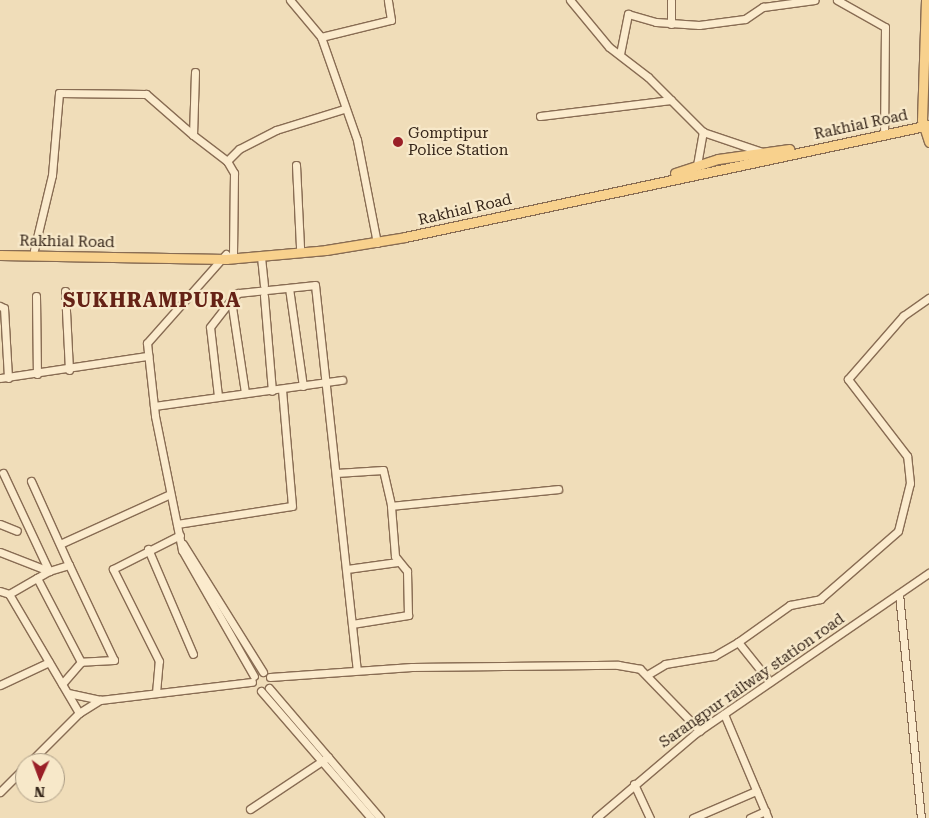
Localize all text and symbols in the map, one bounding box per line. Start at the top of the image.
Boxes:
street label: Rakhial Road [812,106,910,144]
place label: Gomptipur Police Station [408,124,508,159]
marker: Gomptipur Police Station [392,136,404,148]
street label: Rakhial Road [416,190,514,230]
street label: Rakhial Road [19,232,115,252]
district label: SUKHRAMPURA [61,288,243,312]
street label: Sarangpur railway station road [656,610,848,752]
north arrow [15,753,65,803]
text: N [34,784,45,800]

